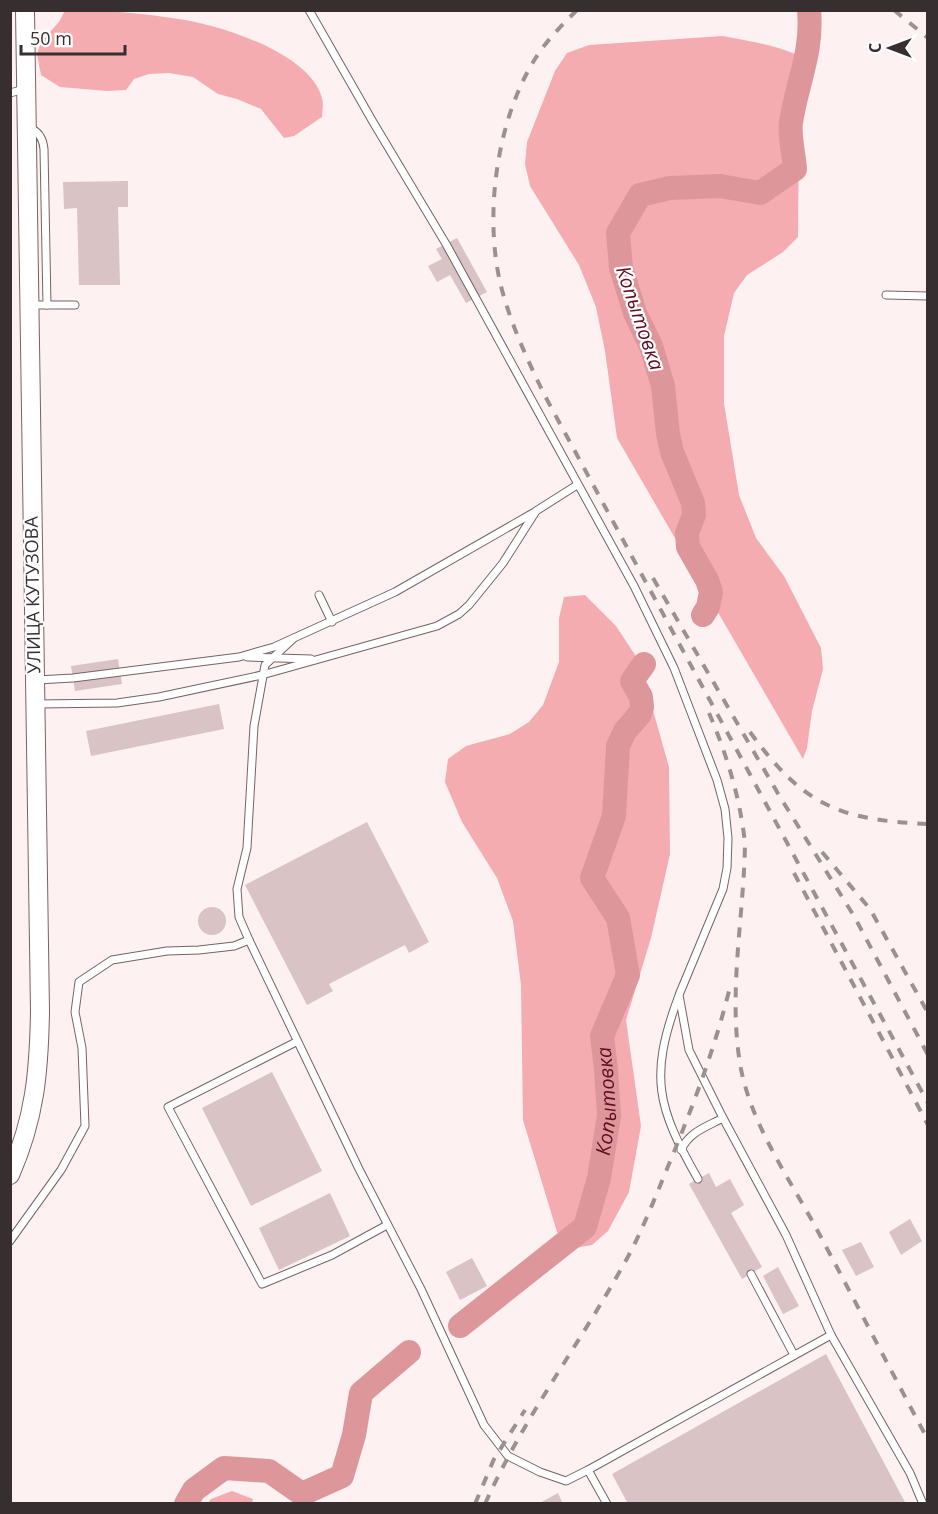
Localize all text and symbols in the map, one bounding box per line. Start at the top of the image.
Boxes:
scale bar [21,18,124,56]
north arrow [860,18,920,78]
text: 50 m [30,26,72,50]
text: С [864,43,886,53]
water label: Копытовка [610,262,671,374]
street label: УЛИЦА КУТУЗОВА [19,516,45,674]
water label: Копытовка [589,1046,622,1157]

